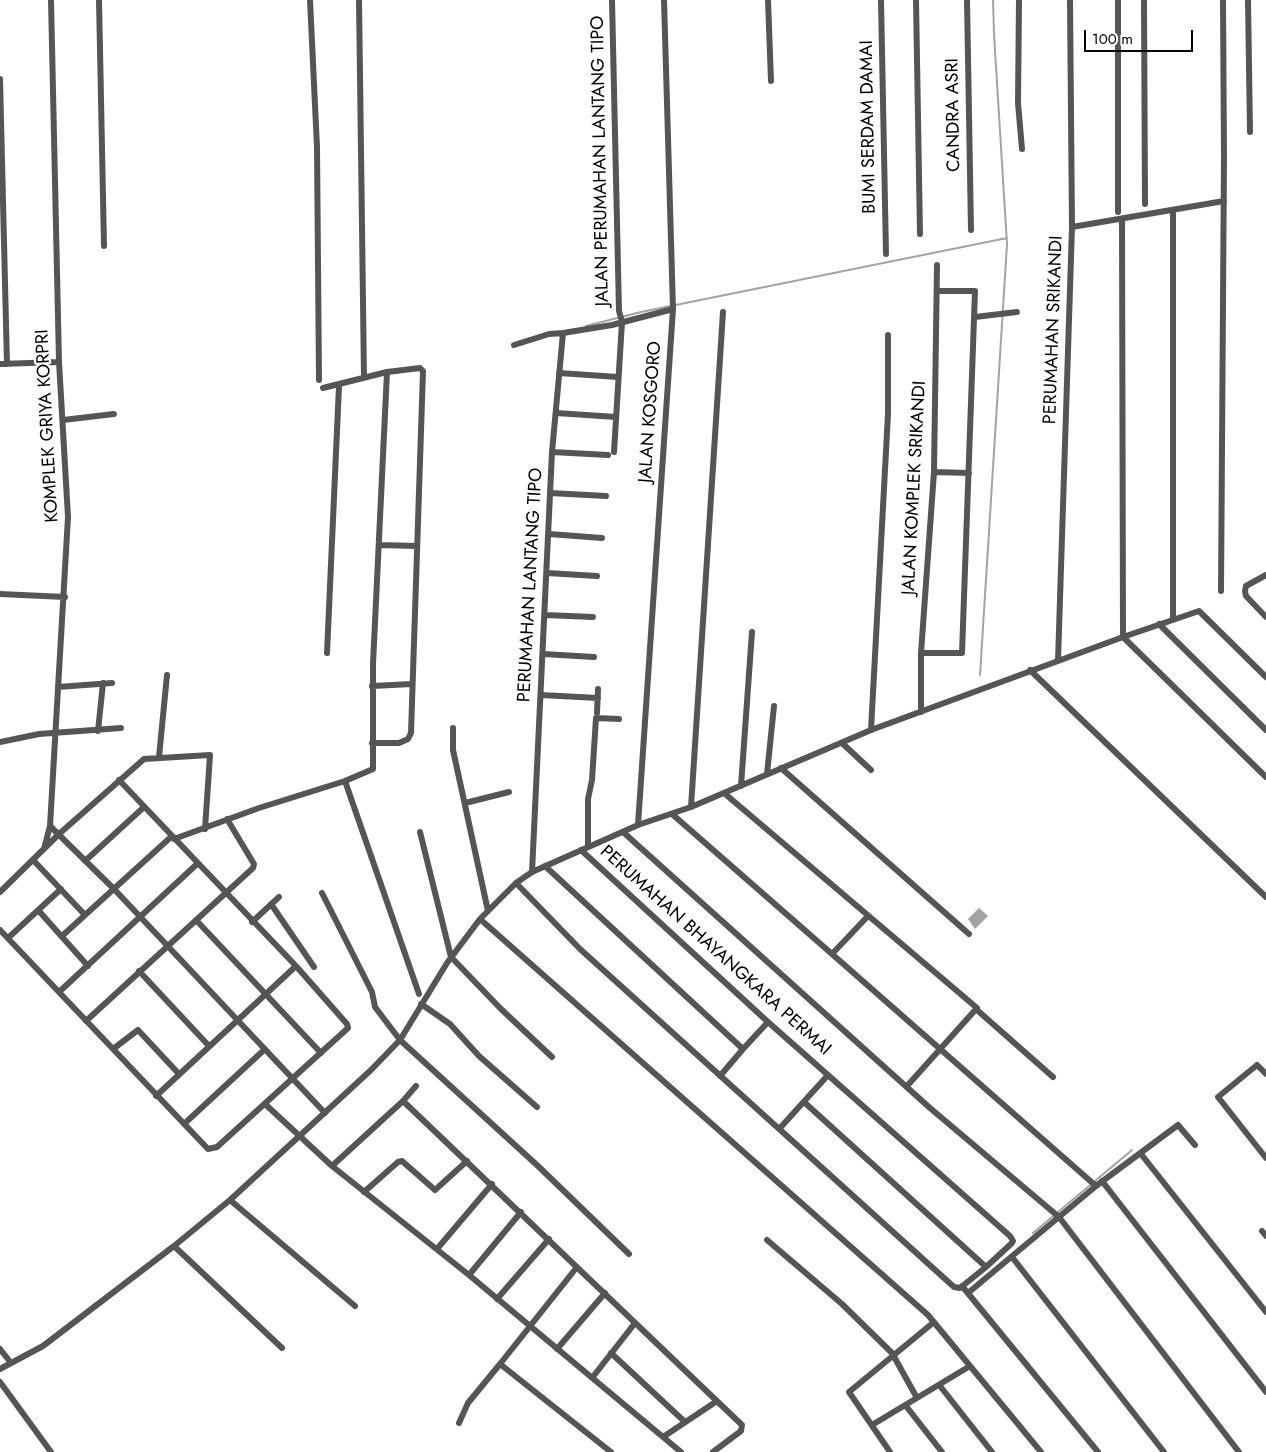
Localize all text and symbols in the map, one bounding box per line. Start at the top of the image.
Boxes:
street label: JALAN PERUMAHAN LANTANG TIPO [588,15,614,307]
scale bar [1086,20,1195,52]
text: 100 m [1092,28,1133,50]
street label: BUMI SERDAM DAMAI [857,40,881,214]
street label: CANDRA ASRI [942,58,966,172]
street label: PERUMAHAN SRIKANDI [1040,235,1068,425]
street label: KOMPLEK GRIYA KORPRI [32,329,64,523]
street label: JALAN KOSGORO [635,340,667,484]
street label: JALAN KOMPLEK SRIKANDI [899,380,931,596]
street label: PERUMAHAN LANTANG TIPO [514,467,548,703]
street label: PERUMAHAN BHAYANGKARA PERMAI [595,841,835,1061]

